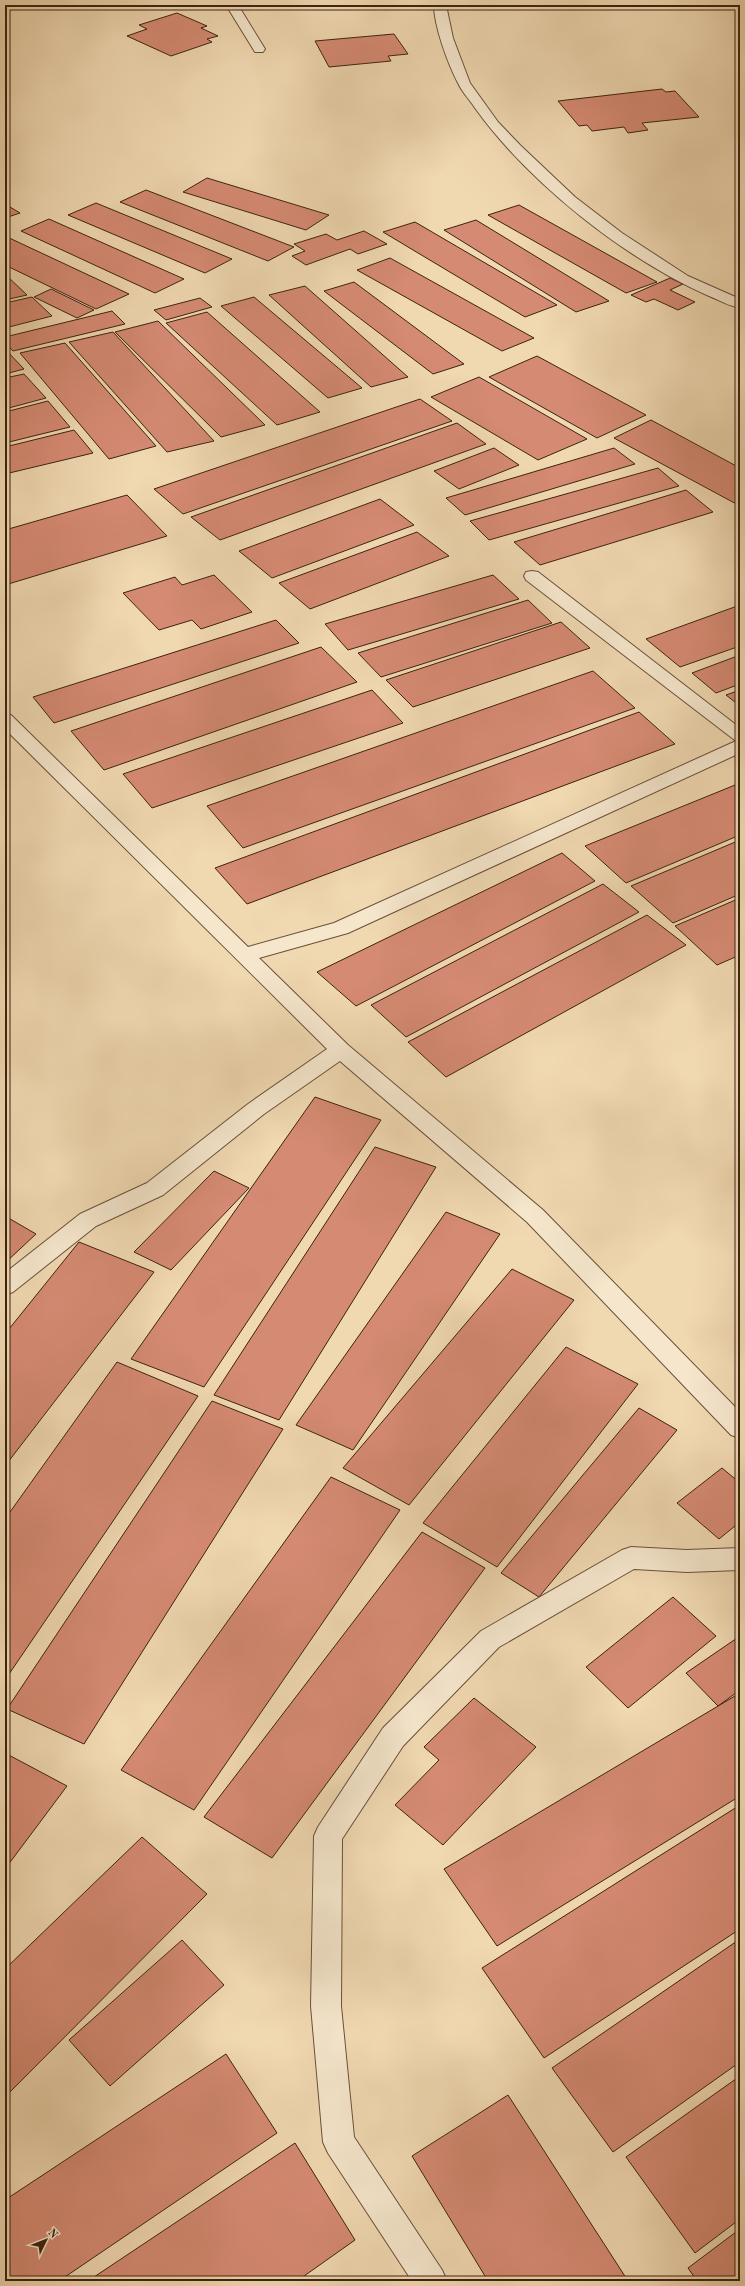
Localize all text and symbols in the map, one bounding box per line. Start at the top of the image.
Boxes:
north arrow [26,2220,66,2260]
text: N [45,2227,60,2241]

